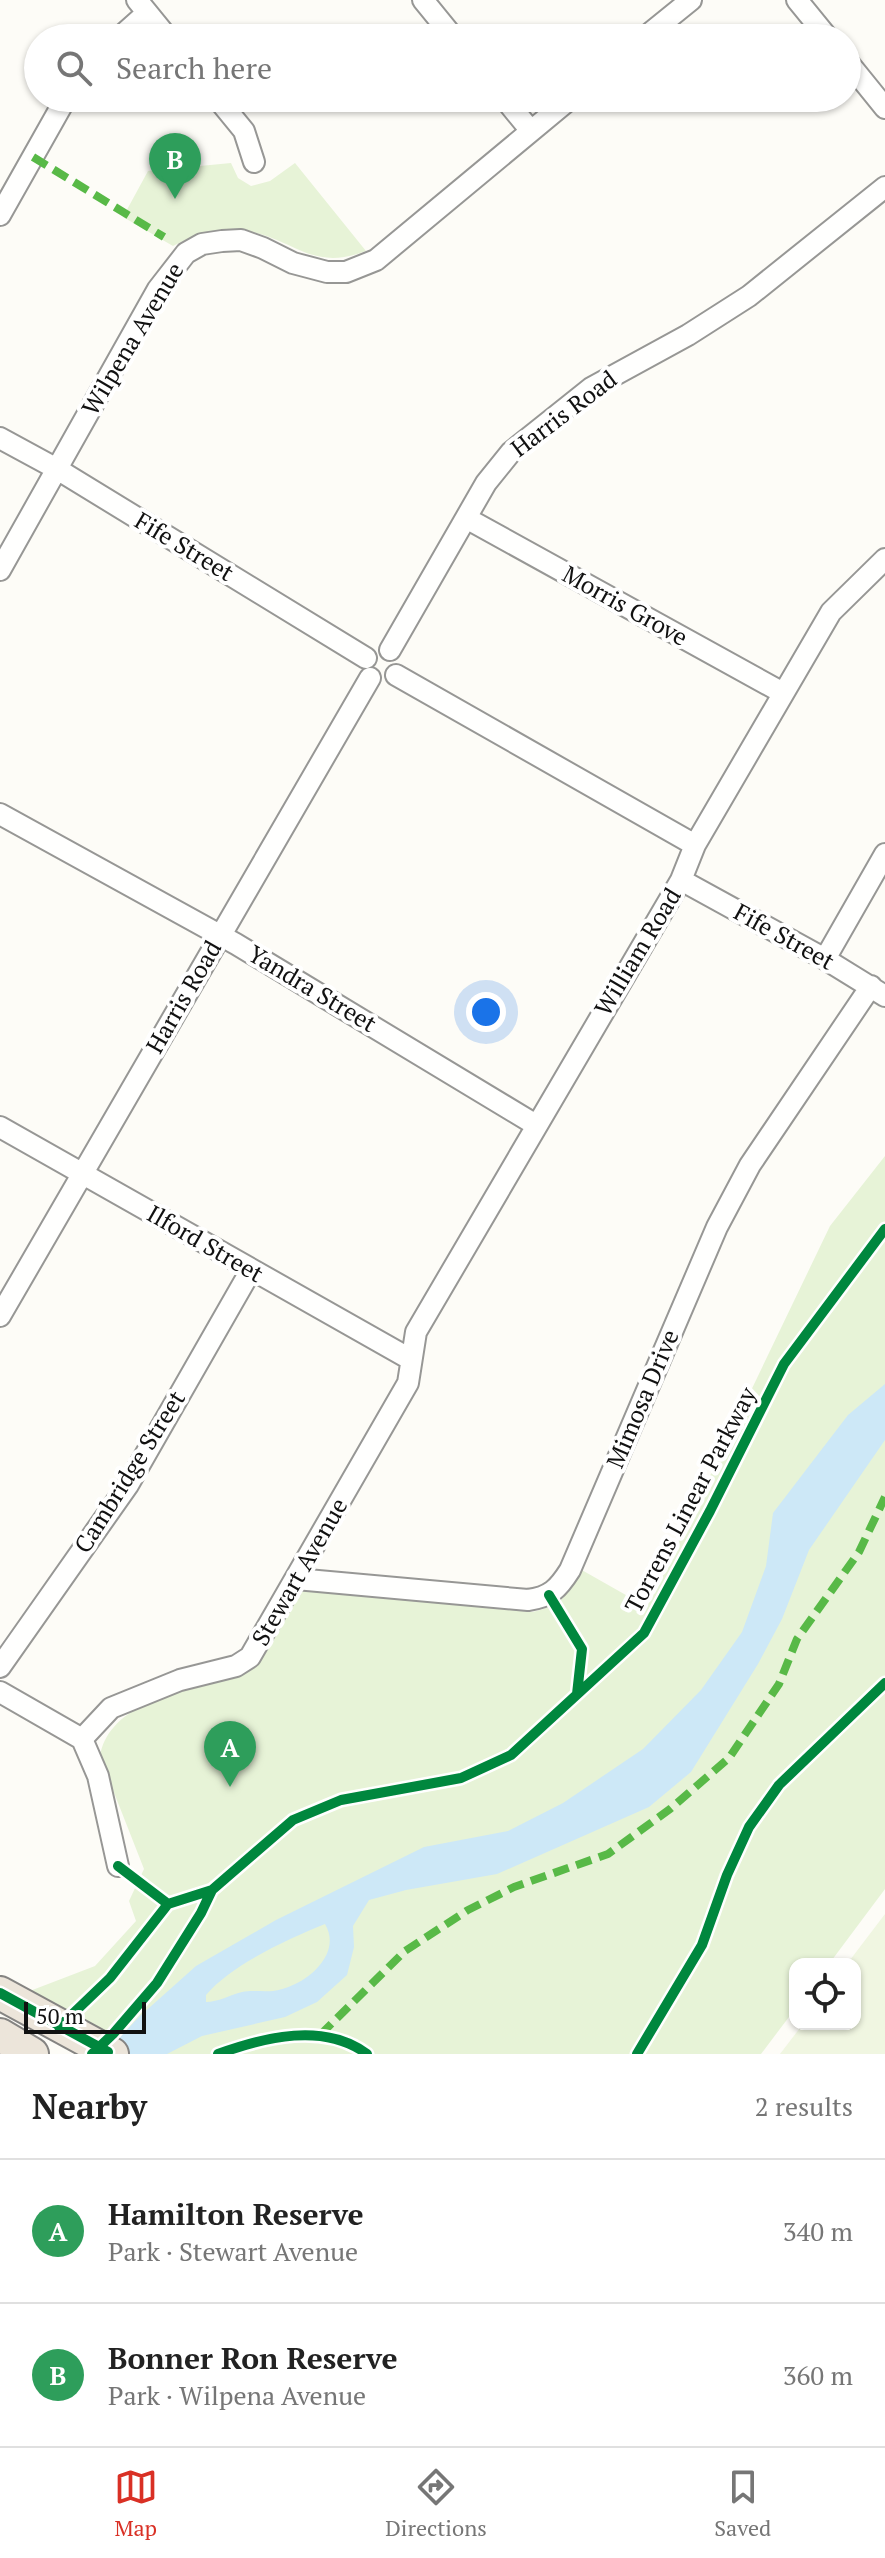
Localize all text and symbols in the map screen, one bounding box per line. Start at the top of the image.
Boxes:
search box [24,24,861,112]
icon: search [52,46,96,90]
text: Search here [116,48,272,88]
pin: B [149,133,201,199]
street label: Wilpena Avenue [74,256,190,421]
street label: Harris Road [504,363,623,464]
street label: Fife Street [129,504,240,588]
street label: Morris Grove [557,558,694,653]
street label: William Road [586,882,688,1021]
street label: Fife Street [729,895,840,977]
street label: Harris Road [138,934,228,1059]
street label: Yandra Street [242,937,383,1039]
your location [466,992,506,1032]
street label: Ilford Street [142,1197,269,1289]
street label: Mimosa Drive [599,1324,686,1473]
street label: Torrens Linear Parkway [617,1380,764,1618]
street label: Cambridge Street [66,1384,192,1559]
street label: Stewart Avenue [244,1492,354,1651]
pin: A [204,1721,256,1787]
map controls [789,1958,861,2030]
button: locate [789,1958,861,2030]
scale bar [24,1998,146,2034]
text: 50 m [36,2001,84,2030]
text: Nearby [32,2084,147,2129]
text: 2 results [755,2089,853,2123]
text: Hamilton Reserve [108,2194,364,2234]
text: A [49,2214,67,2248]
text: 340 m [783,2214,853,2248]
text: Park · Stewart Avenue [108,2234,358,2268]
text: Bonner Ron Reserve [108,2338,398,2378]
text: B [50,2358,66,2392]
text: 360 m [783,2358,853,2392]
text: Park · Wilpena Avenue [108,2378,366,2412]
tab: Map [114,2465,158,2542]
tab: Directions [385,2465,487,2542]
tab: Saved [714,2465,771,2542]

